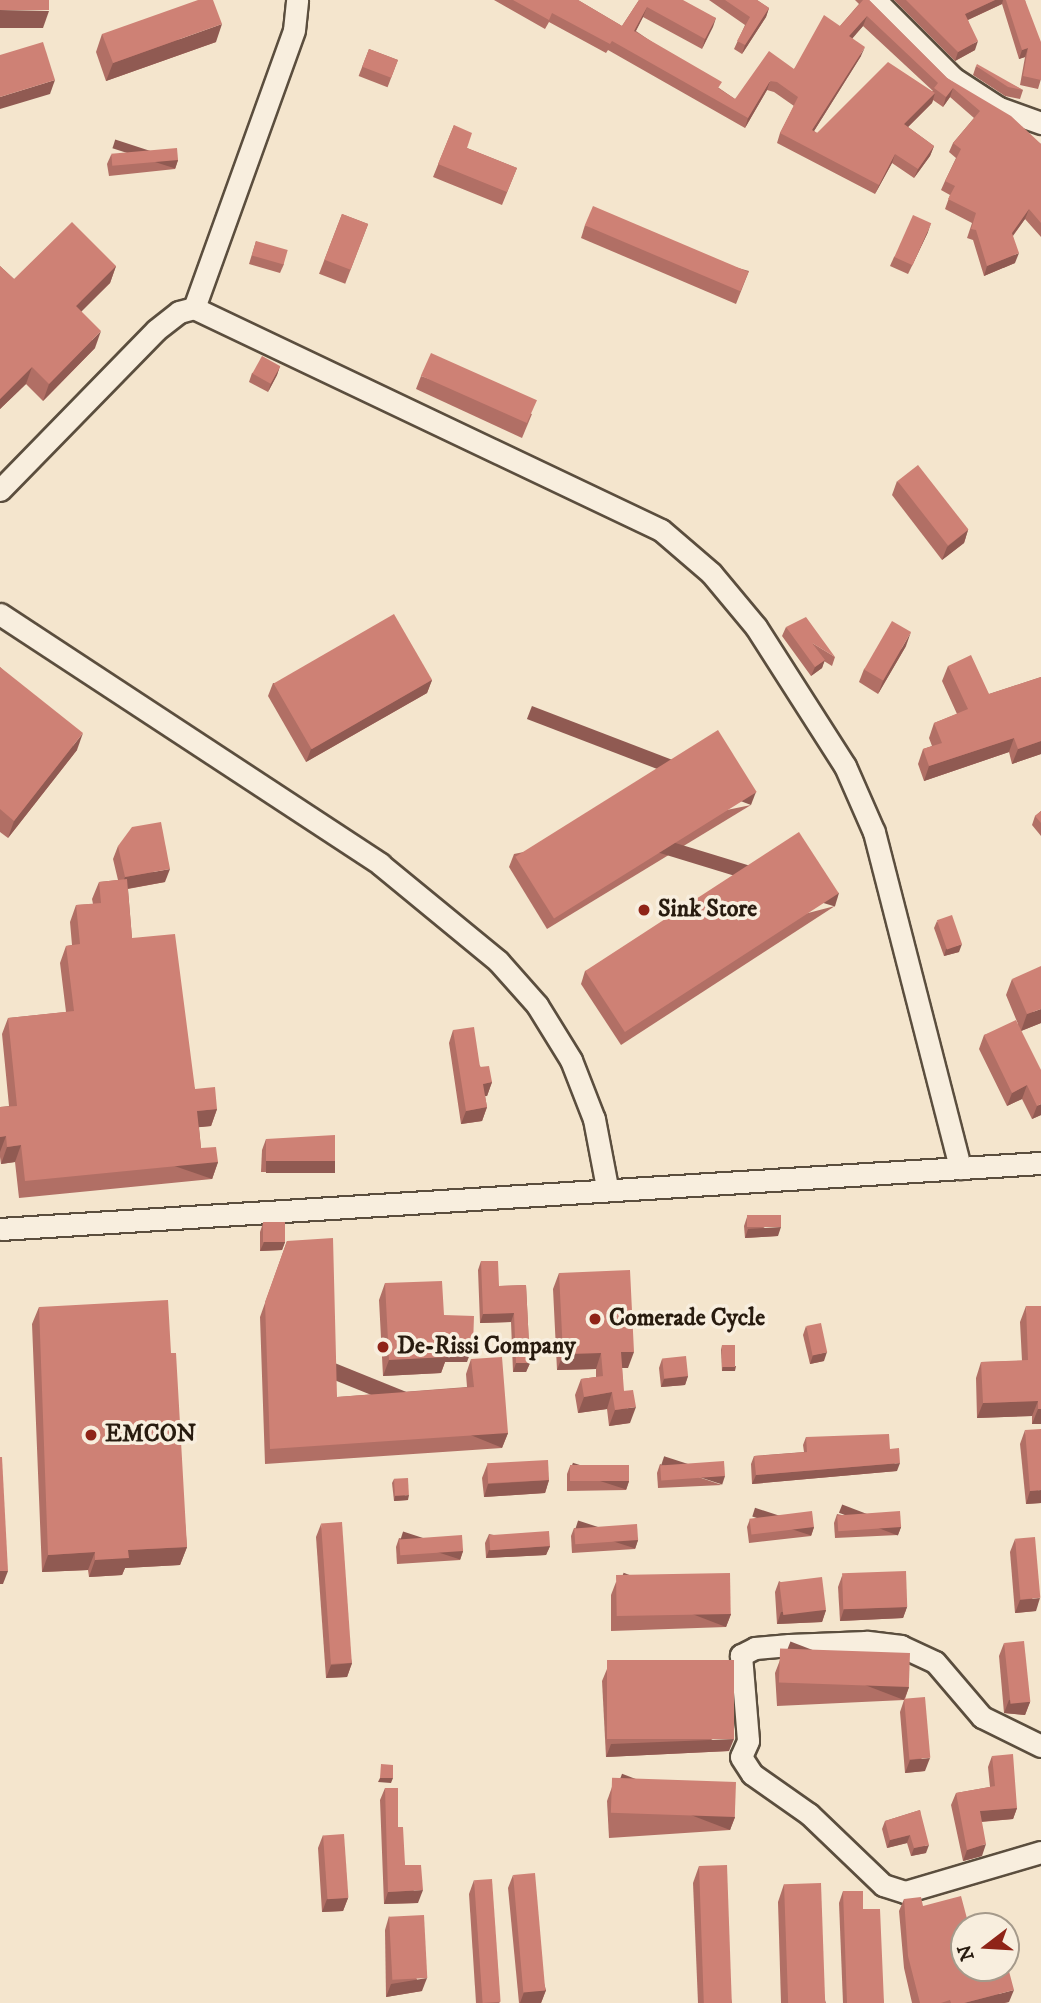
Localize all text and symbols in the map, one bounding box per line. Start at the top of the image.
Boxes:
place label: Sink Store [658,896,757,924]
marker: Sink Store [636,902,652,918]
place label: Comerade Cycle [609,1305,765,1333]
marker: Comerade Cycle [587,1311,603,1327]
place label: De-Rissi Company [397,1333,576,1361]
marker: De-Rissi Company [375,1339,391,1355]
place label: EMCON [105,1421,196,1449]
marker: EMCON [83,1427,99,1443]
north arrow [950,1912,1020,1982]
text: N [953,1942,980,1964]

